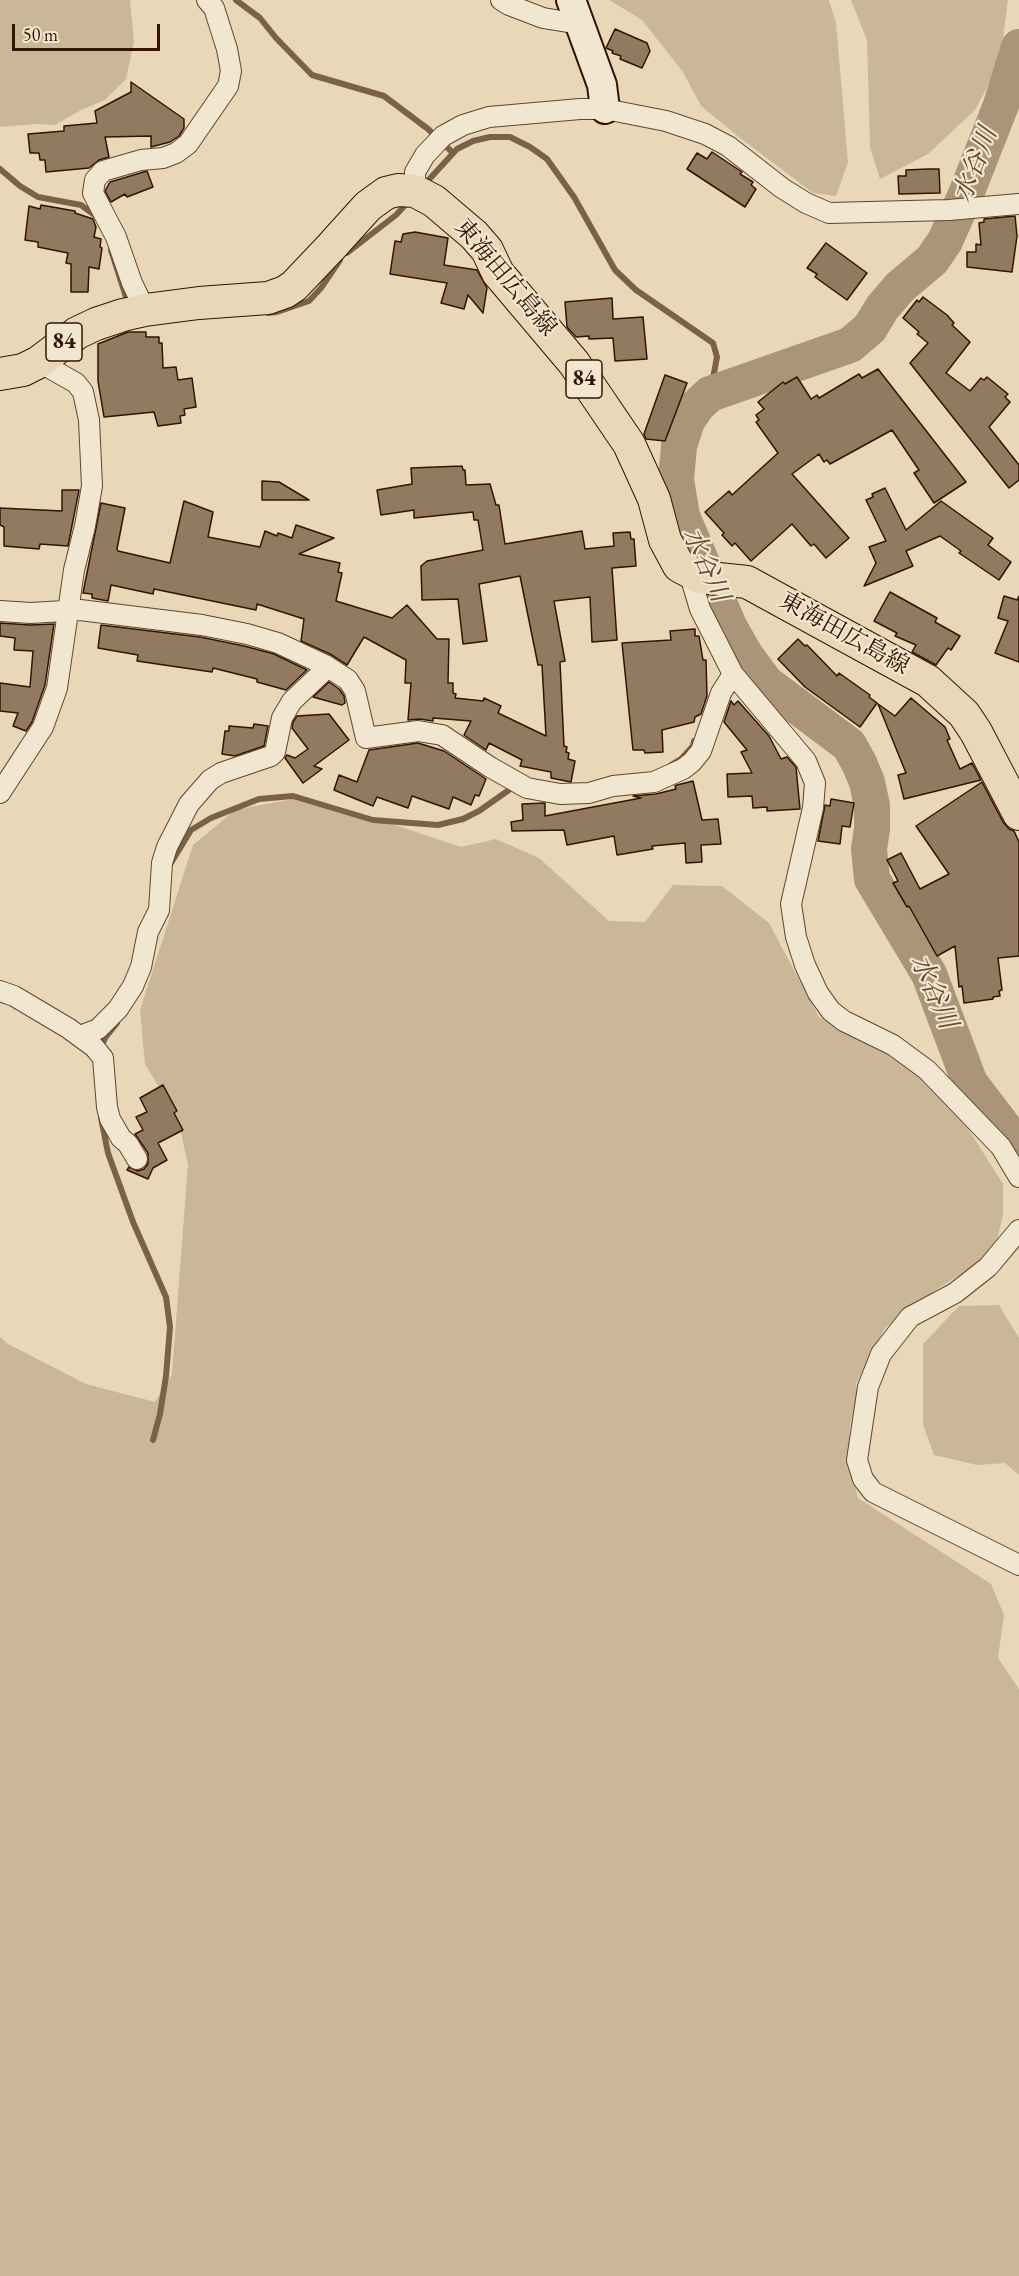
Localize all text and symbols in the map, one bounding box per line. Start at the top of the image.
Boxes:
scale bar [15,12,164,50]
text: 50 m [23,23,58,46]
water label: 水谷川 [947,123,1005,207]
street label: 東海田広島線 [448,214,562,342]
road number: 84 [46,323,82,361]
road number: 84 [566,360,602,398]
water label: 水谷川 [675,523,735,607]
street label: 東海田広島線 [774,586,914,682]
water label: 水谷川 [903,950,963,1034]

